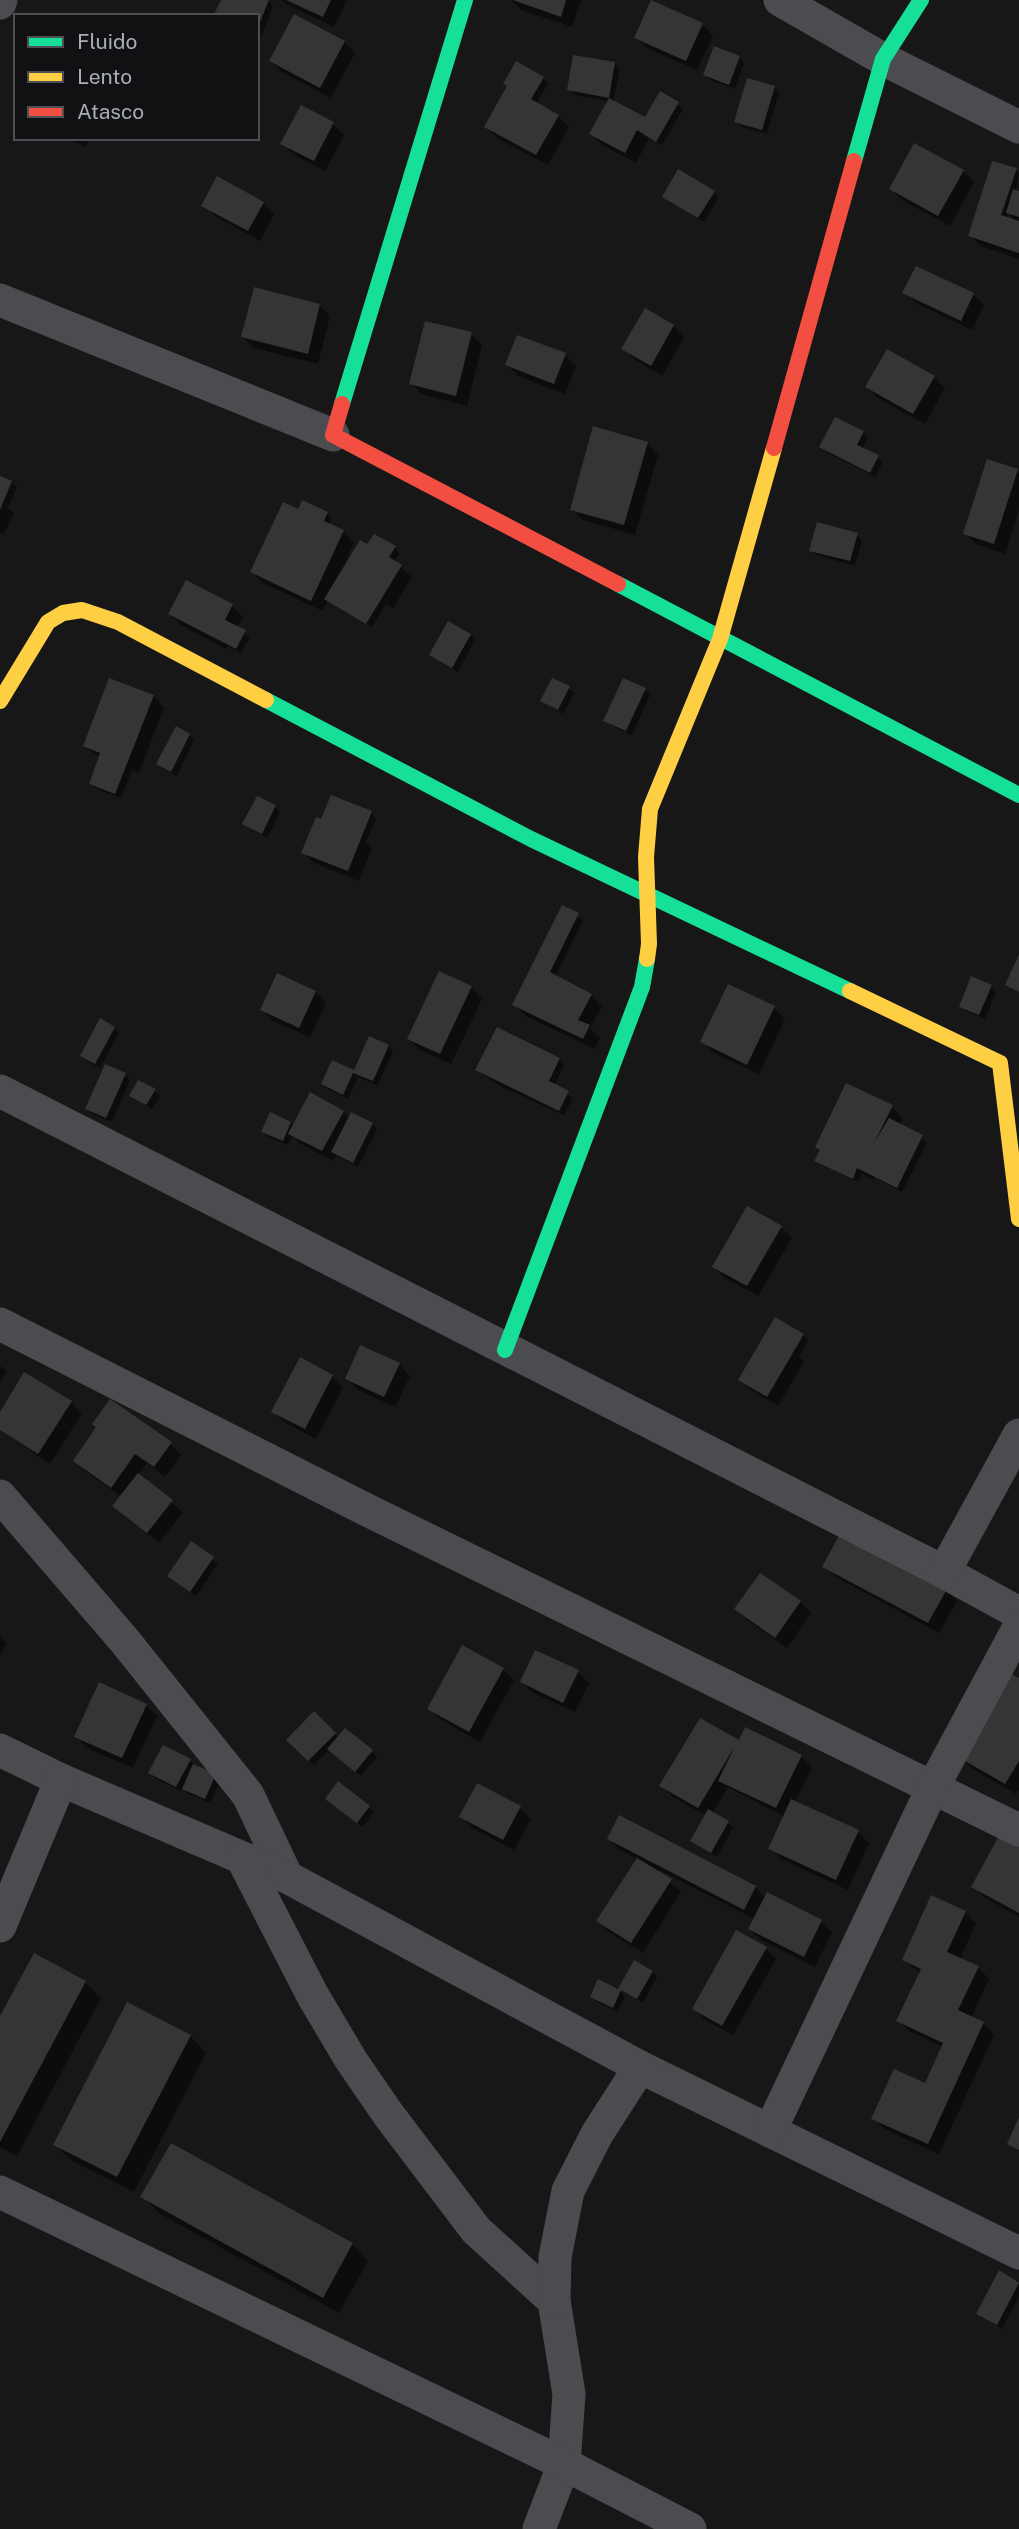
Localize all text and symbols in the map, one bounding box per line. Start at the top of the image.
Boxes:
legend [14,14,259,140]
text: Fluido [77,29,137,54]
text: Lento [77,64,132,89]
text: Atasco [77,99,144,124]

